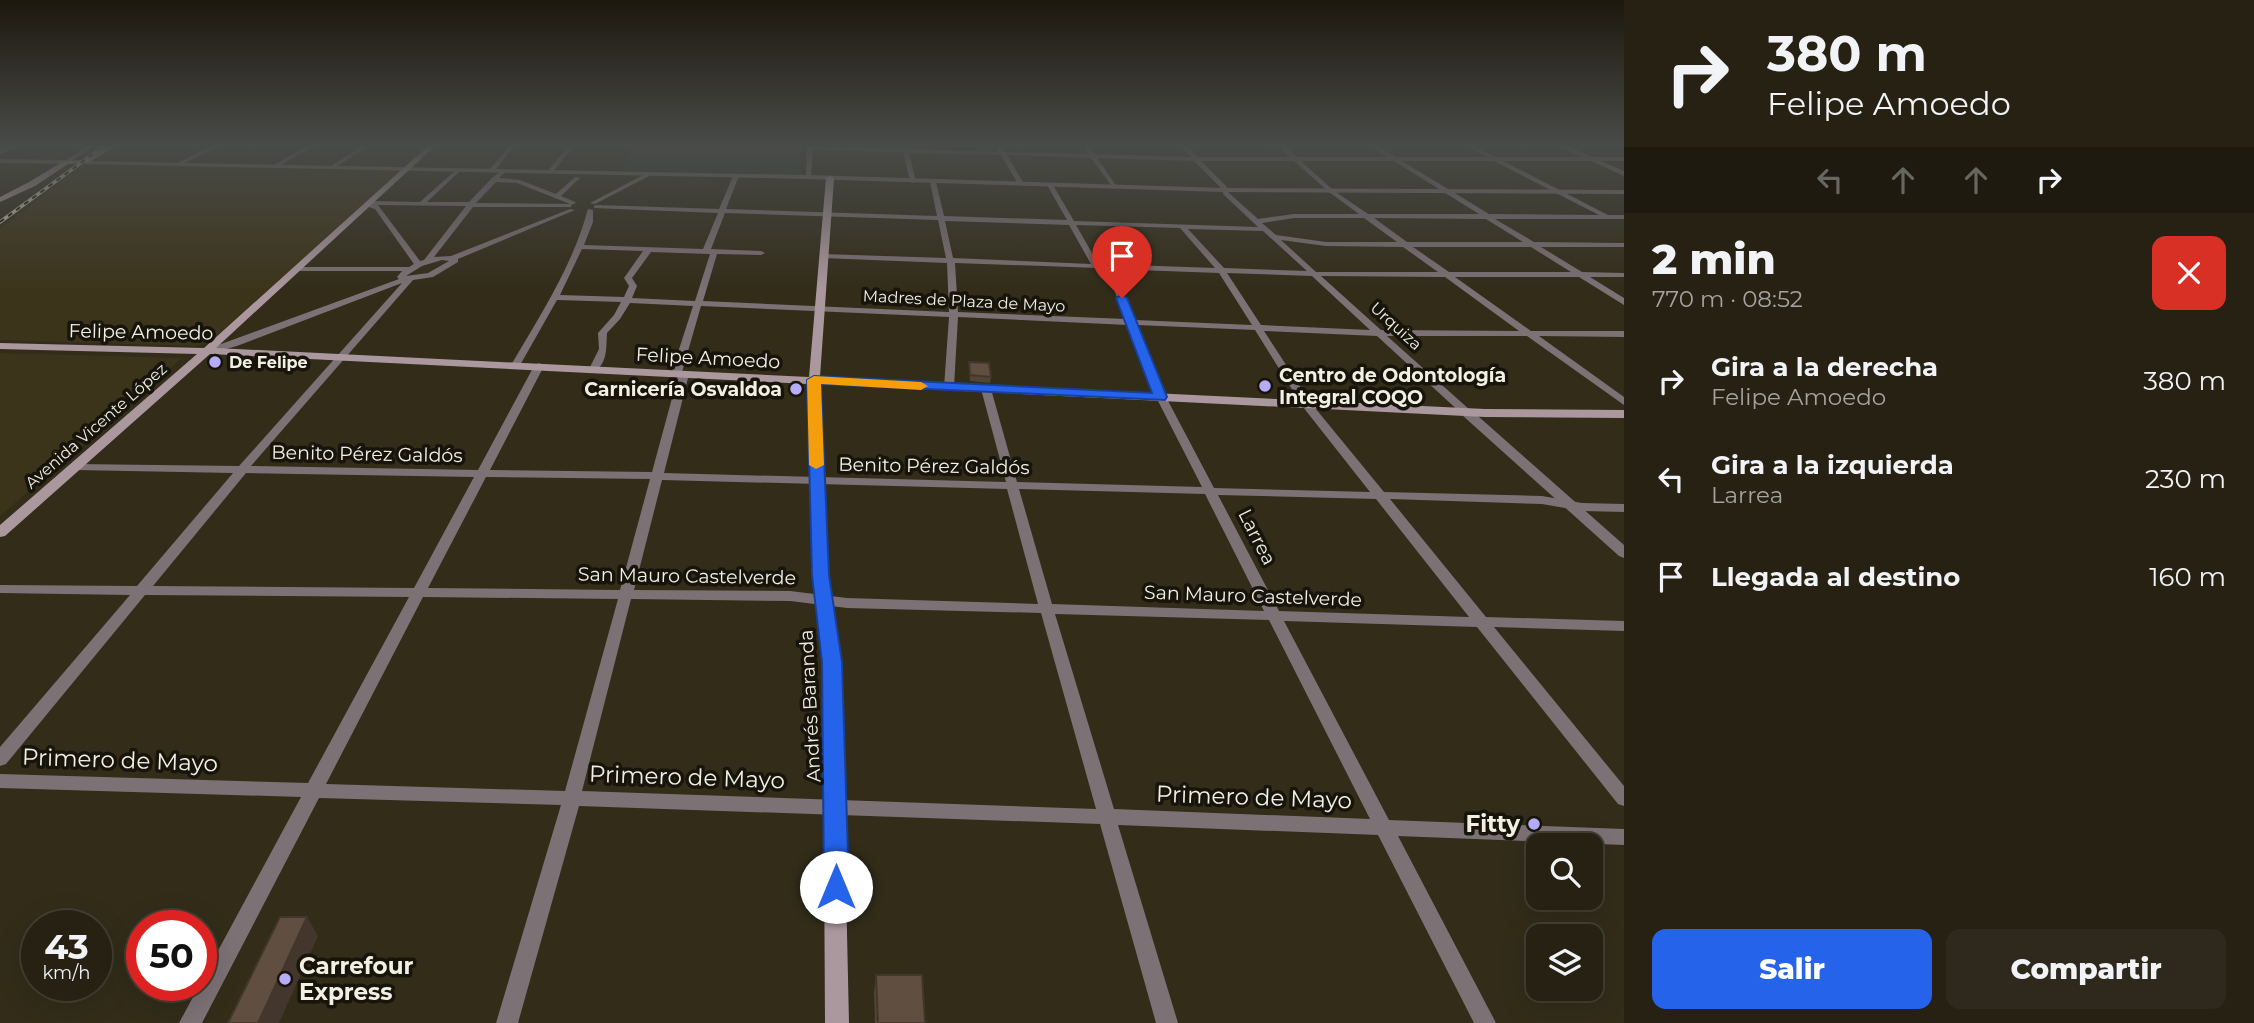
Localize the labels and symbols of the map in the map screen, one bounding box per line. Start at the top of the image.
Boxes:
pin [1092,226,1152,298]
street label: Madres de Plaza de Mayo [862,286,1066,316]
street label: Urquiza [1366,298,1426,354]
street label: Felipe Amoedo [68,319,214,345]
street label: Felipe Amoedo [635,343,781,373]
place label: De Felipe [229,353,308,372]
marker: De Felipe [207,354,223,370]
street label: Avenida Vicente López [21,359,171,493]
place label: Centro de Odontología Integral COQO [1279,364,1506,409]
place label: Carnicería Osvaldoa [584,378,782,401]
marker: Centro de Odontología Integral COQO [1257,378,1273,394]
marker: Carnicería Osvaldoa [788,381,804,397]
street label: Benito Pérez Galdós [271,441,463,467]
street label: Benito Pérez Galdós [838,453,1030,479]
street label: Larrea [1233,505,1281,569]
street label: San Mauro Castelverde [578,563,796,589]
street label: San Mauro Castelverde [1144,581,1362,611]
street label: Andrés Baranda [795,629,825,783]
street label: Primero de Mayo [22,743,218,777]
street label: Primero de Mayo [589,760,785,794]
street label: Primero de Mayo [1156,780,1352,814]
place label: Fitty [1465,810,1520,838]
marker: Fitty [1526,816,1542,832]
position arrow [799,850,873,924]
speed limit sign: 50 [126,910,217,1001]
place label: Carrefour Express [299,952,413,1006]
marker: Carrefour Express [277,971,293,987]

